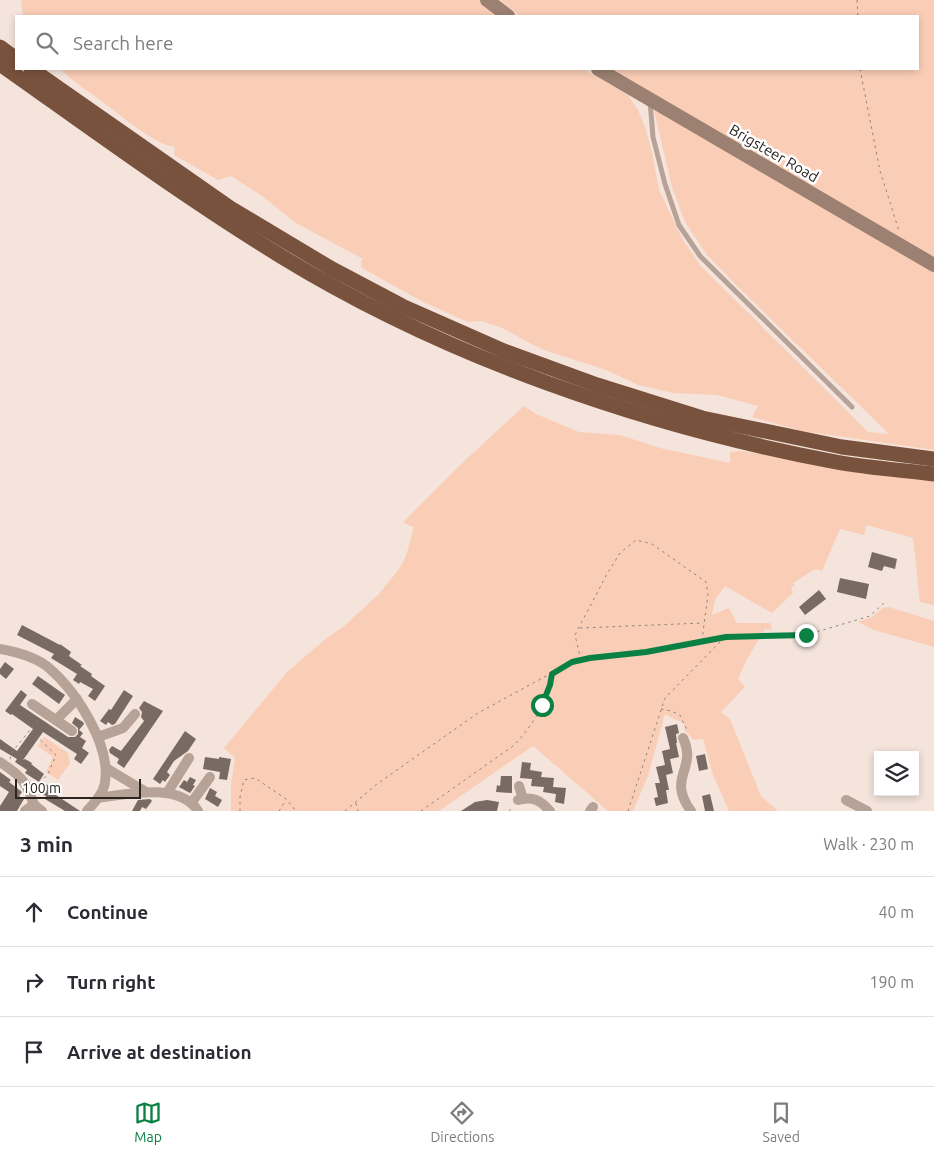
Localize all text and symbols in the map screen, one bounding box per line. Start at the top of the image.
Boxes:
search box [15,15,919,70]
icon: search [33,29,61,57]
text: Search here [73,32,173,54]
street label: Brigsteer Road [726,121,822,185]
route end [795,624,818,647]
route start [531,694,554,717]
map controls [874,751,919,796]
button: layers [874,751,919,796]
scale bar [15,776,141,799]
text: 100 m [22,780,61,796]
text: 3 min [20,832,73,856]
text: Walk · 230 m [823,835,914,853]
icon: ahead [20,898,48,926]
text: Continue [67,901,148,923]
text: 40 m [878,903,914,921]
icon: right [20,968,48,996]
text: Turn right [67,971,155,993]
text: 190 m [869,973,914,991]
icon: arrive [20,1038,48,1066]
text: Arrive at destination [67,1041,252,1063]
tab: Map [134,1099,162,1145]
tab: Directions [430,1099,494,1145]
tab: Saved [763,1099,800,1145]

